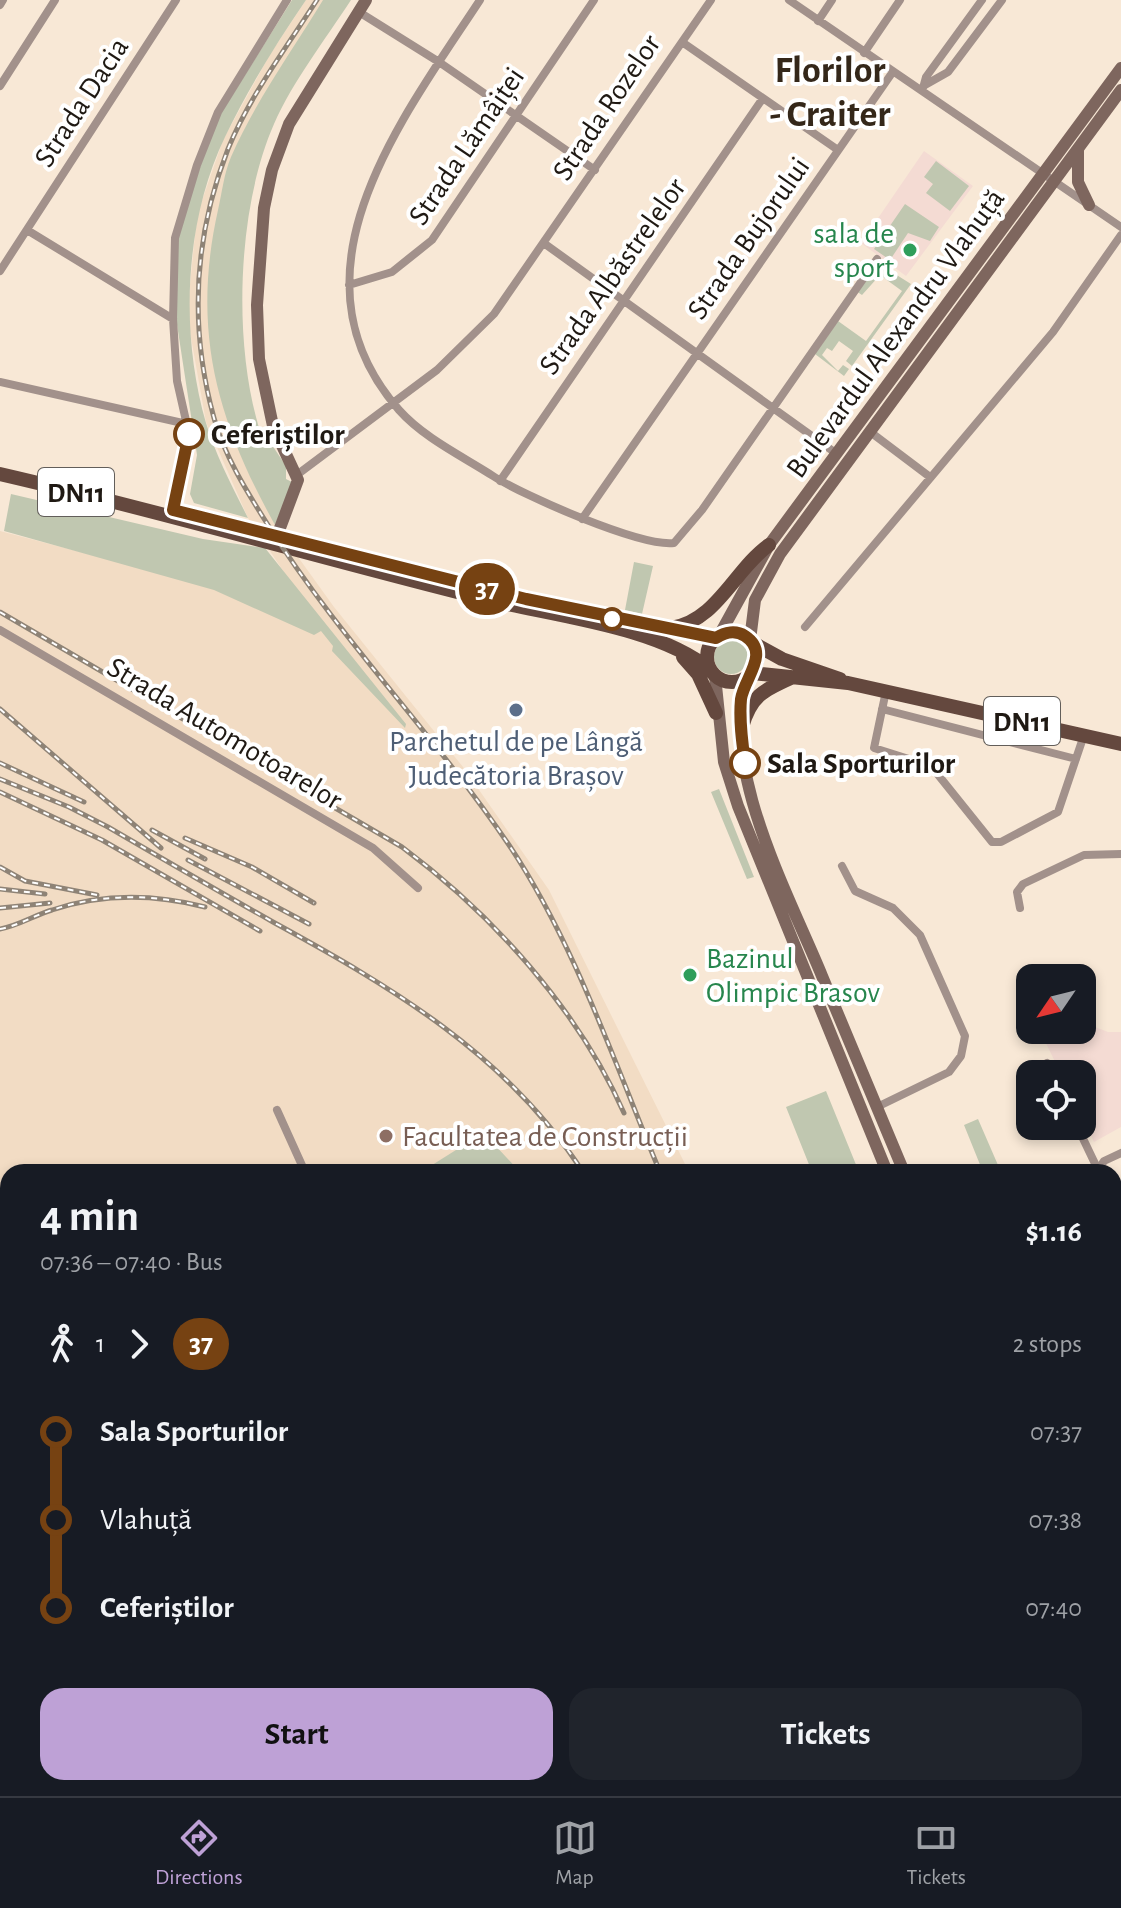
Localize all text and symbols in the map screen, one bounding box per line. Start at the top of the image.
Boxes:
street label: Strada Rozelor [547,29,667,186]
street label: Strada Dacia [29,33,135,172]
district label: Florilor - Craiter [769,52,891,134]
street label: Strada Lămâiței [403,62,532,232]
street label: Strada Bujorului [682,152,816,325]
street label: Strada Albăstrelelor [534,173,692,380]
street label: Bulevardul Alexandru Vlahuță [781,184,1012,485]
place label: sala de sport [813,219,894,283]
marker: sala de sport [901,241,919,259]
marker: Ceferiștilor [174,419,204,449]
place label: Ceferiștilor [211,420,345,452]
road number: DN11 [38,468,114,516]
line badge: 37 [451,563,523,615]
text: 37 [475,575,499,603]
unlabelled marker [601,608,623,630]
street label: Strada Automotoarelor [102,652,347,816]
road number: DN11 [984,697,1060,745]
marker: Parchetul de pe Lângă Judecătoria Brașov [507,701,525,719]
place label: Parchetul de pe Lângă Judecătoria Brașov [389,727,643,793]
marker: Sala Sporturilor [730,748,760,778]
place label: Sala Sporturilor [767,749,956,779]
place label: Bazinul Olimpic Brasov [706,944,880,1008]
north arrow [1016,964,1096,1044]
map controls [1016,964,1096,1140]
marker: Bazinul Olimpic Brasov [681,966,699,984]
button: locate [1016,1060,1096,1140]
place label: Facultatea de Construcții [402,1122,688,1154]
marker: Facultatea de Construcții [377,1127,395,1145]
text: 4 min [40,1195,139,1239]
text: $1.16 [1026,1217,1082,1247]
text: 07:36 – 07:40 · Bus [40,1249,223,1275]
icon: walk [40,1322,84,1366]
icon: forward [117,1322,161,1366]
text: 37 [189,1330,213,1358]
text: 1 [96,1331,105,1357]
text: 2 stops [1013,1331,1082,1357]
text: Sala Sporturilor [100,1417,288,1447]
text: 07:37 [1030,1419,1082,1445]
text: Vlahuță [100,1505,192,1535]
text: 07:38 [1028,1507,1082,1533]
text: Ceferiștilor [100,1593,234,1623]
text: 07:40 [1025,1595,1082,1621]
button: Start [40,1688,553,1780]
button: Tickets [569,1688,1082,1780]
tab: Directions [155,1816,243,1890]
tab: Map [553,1816,597,1890]
tab: Tickets [906,1816,966,1890]

